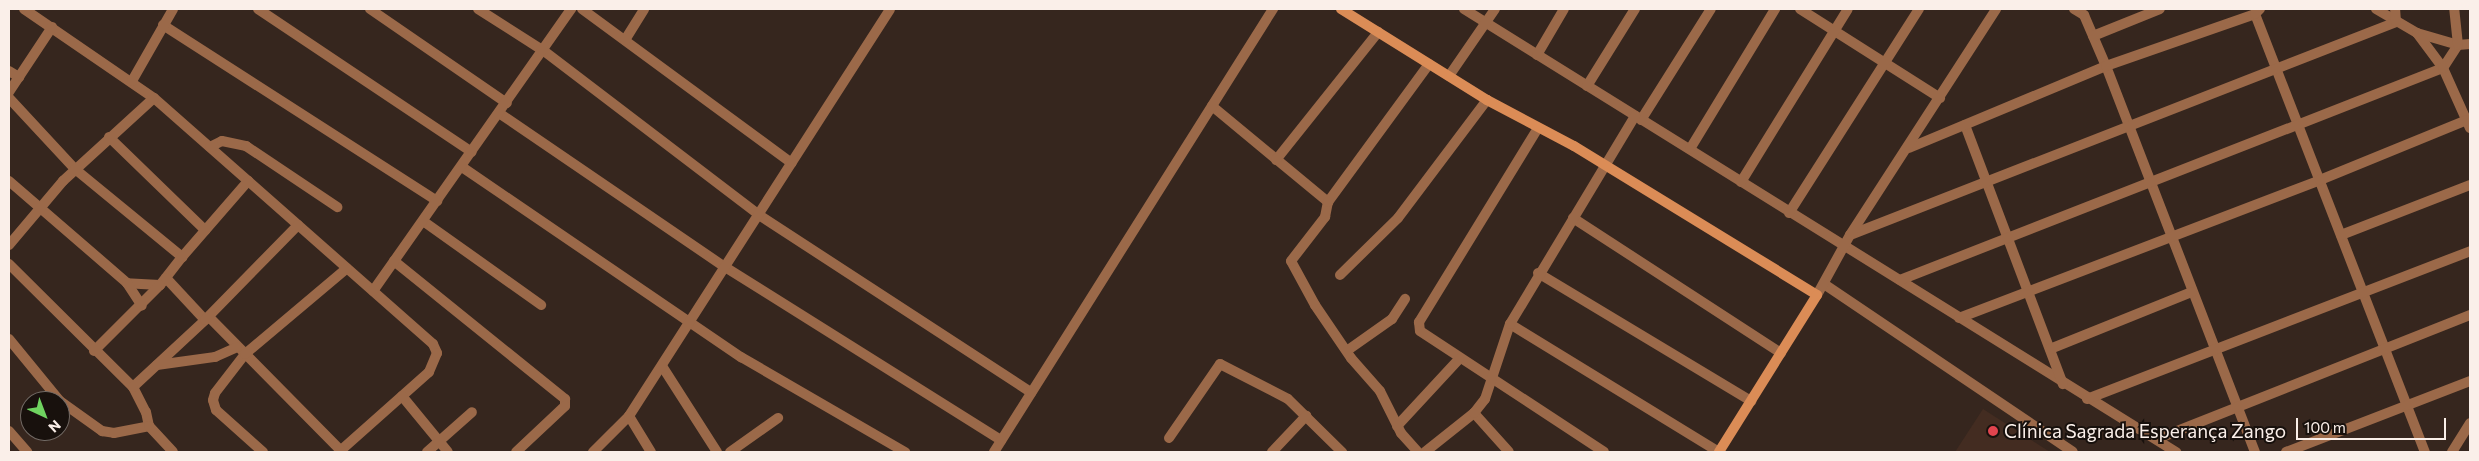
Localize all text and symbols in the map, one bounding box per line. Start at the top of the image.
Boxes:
north arrow [20,391,70,441]
scale bar [2299,408,2449,440]
text: N [45,417,65,436]
text: 100 m [2304,418,2346,436]
place label: Clínica Sagrada Esperança Zango [2004,420,2286,442]
marker: Clínica Sagrada Esperança Zango [1986,424,2000,438]

